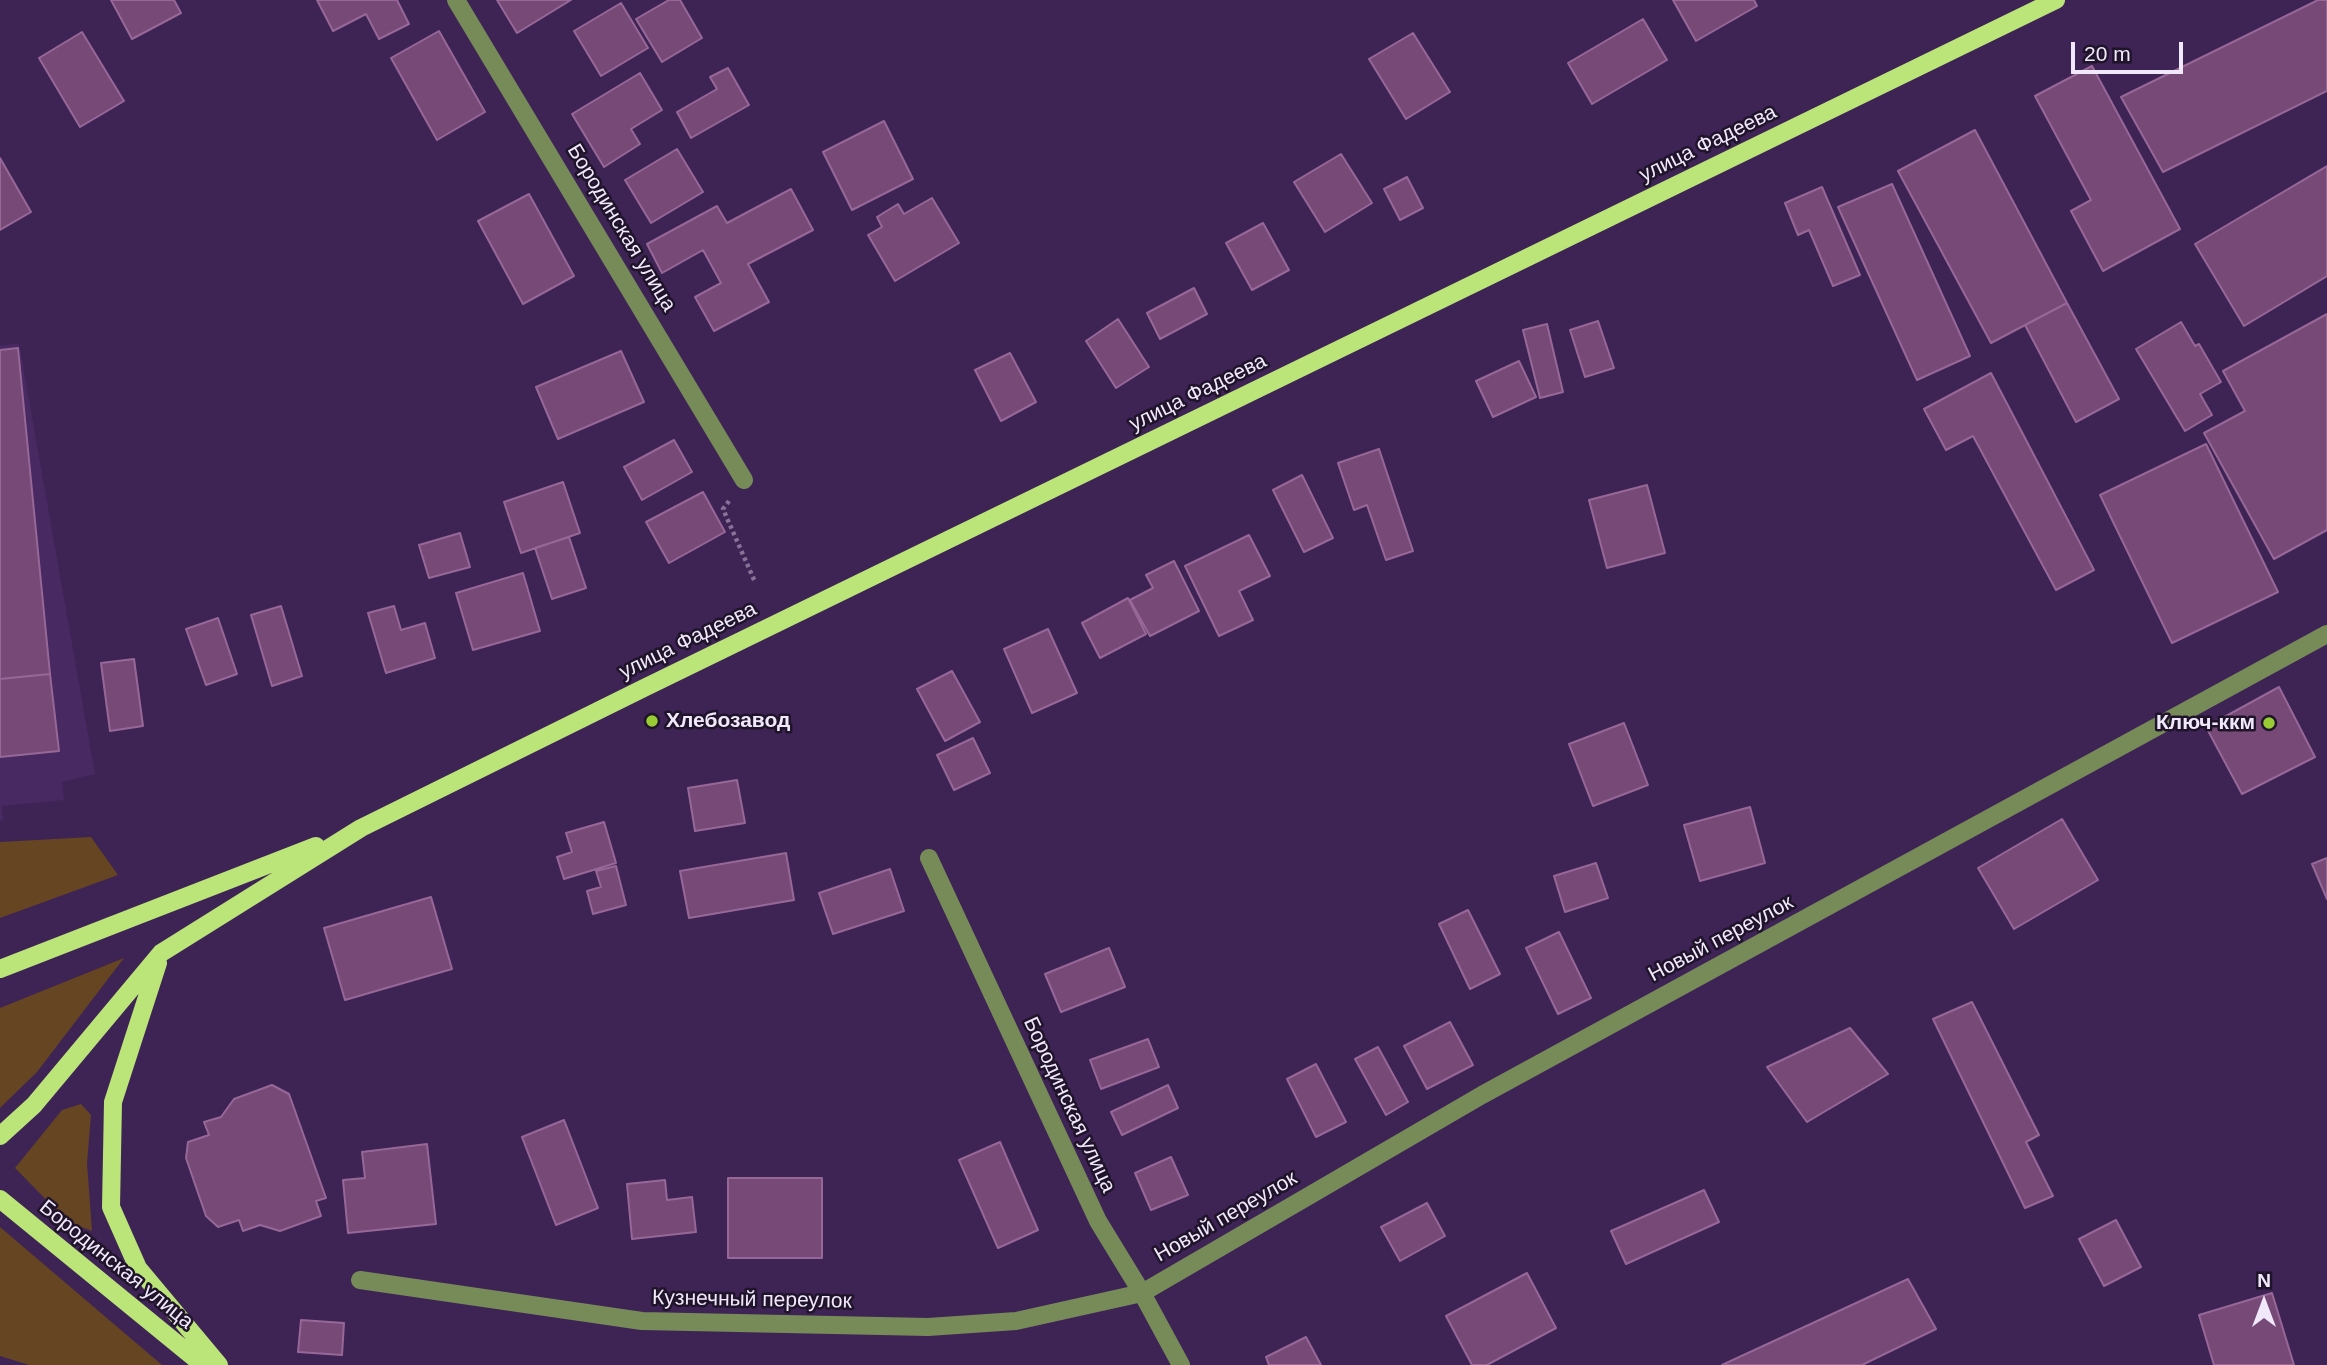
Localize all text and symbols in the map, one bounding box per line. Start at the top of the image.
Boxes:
scale bar [2075,28,2187,72]
text: 20 m [2084,42,2131,65]
street label: улица Фадеева [1635,100,1781,188]
street label: Бородинская улица [561,140,681,316]
street label: улица Фадеева [1125,349,1271,437]
street label: улица Фадеева [615,597,761,685]
place label: Хлебозавод [666,708,790,734]
place label: Ключ-ккм [2156,710,2255,736]
marker: Хлебозавод [644,713,660,729]
marker: Ключ-ккм [2261,715,2277,731]
street label: Новый переулок [1644,890,1798,988]
street label: Бородинская улица [1017,1013,1121,1197]
street label: Новый переулок [1150,1166,1302,1268]
street label: Бородинская улица [34,1195,198,1335]
north arrow [2229,1267,2299,1337]
text: N [2257,1270,2271,1291]
street label: Кузнечный переулок [652,1286,852,1314]

